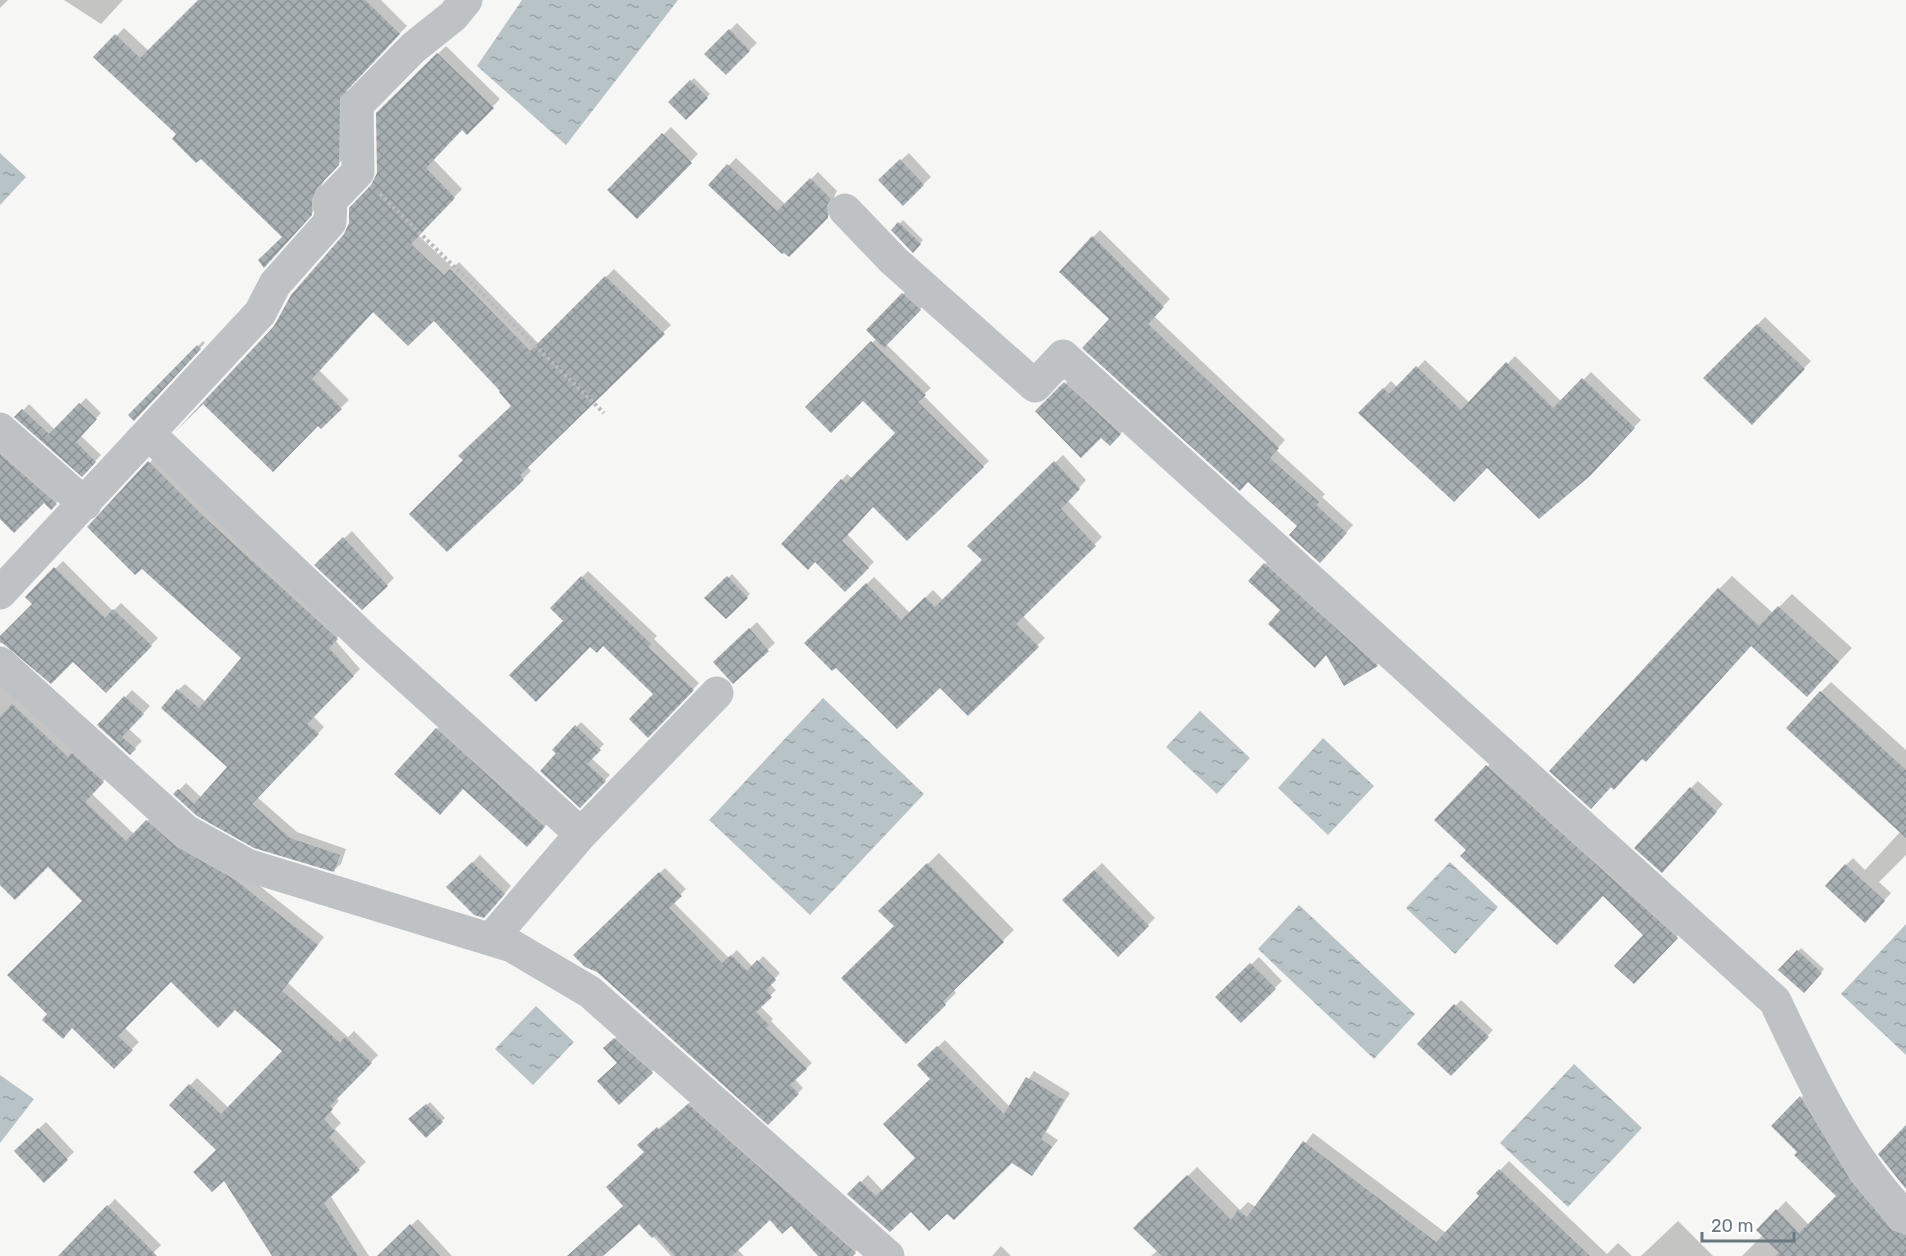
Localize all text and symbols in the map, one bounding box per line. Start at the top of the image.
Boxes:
scale bar [1702,1205,1794,1243]
text: 20 m [1711,1215,1753,1237]

